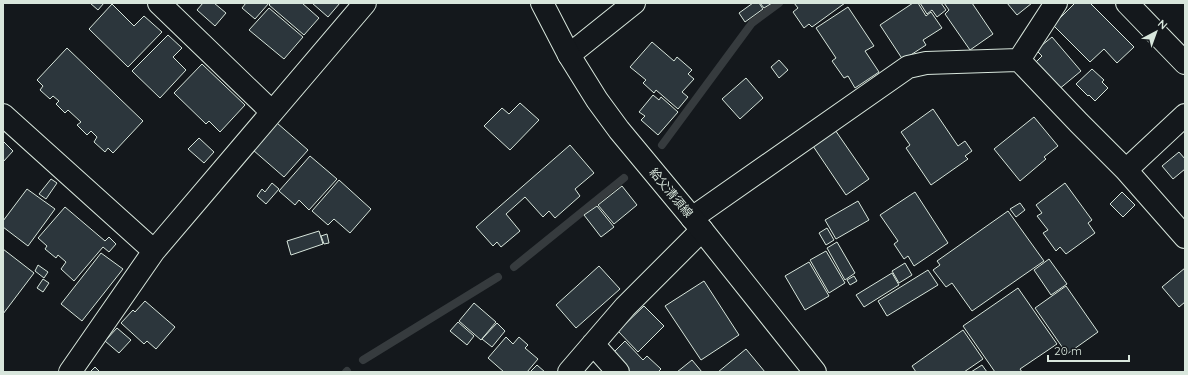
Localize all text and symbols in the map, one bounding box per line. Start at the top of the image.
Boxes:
north arrow [1136,12,1176,52]
text: N [1155,17,1170,32]
street label: 給父清須線 [646,165,696,220]
scale bar [1048,337,1129,363]
text: 20 m [1054,343,1082,358]

